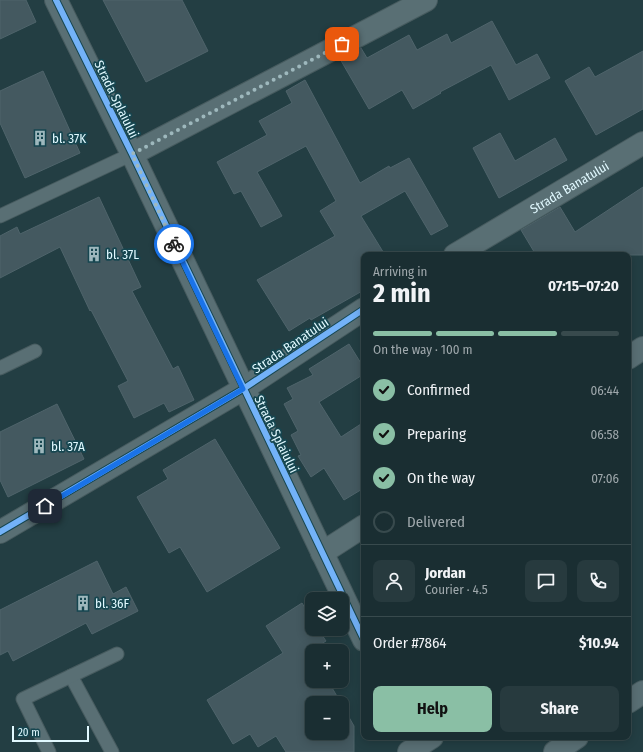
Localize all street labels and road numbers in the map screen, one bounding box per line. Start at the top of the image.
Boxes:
street label: Strada Splaiului [91,58,142,140]
street label: Strada Banatului [527,158,612,217]
street label: Strada Banatului [249,314,331,376]
street label: Strada Splaiului [251,393,302,475]

